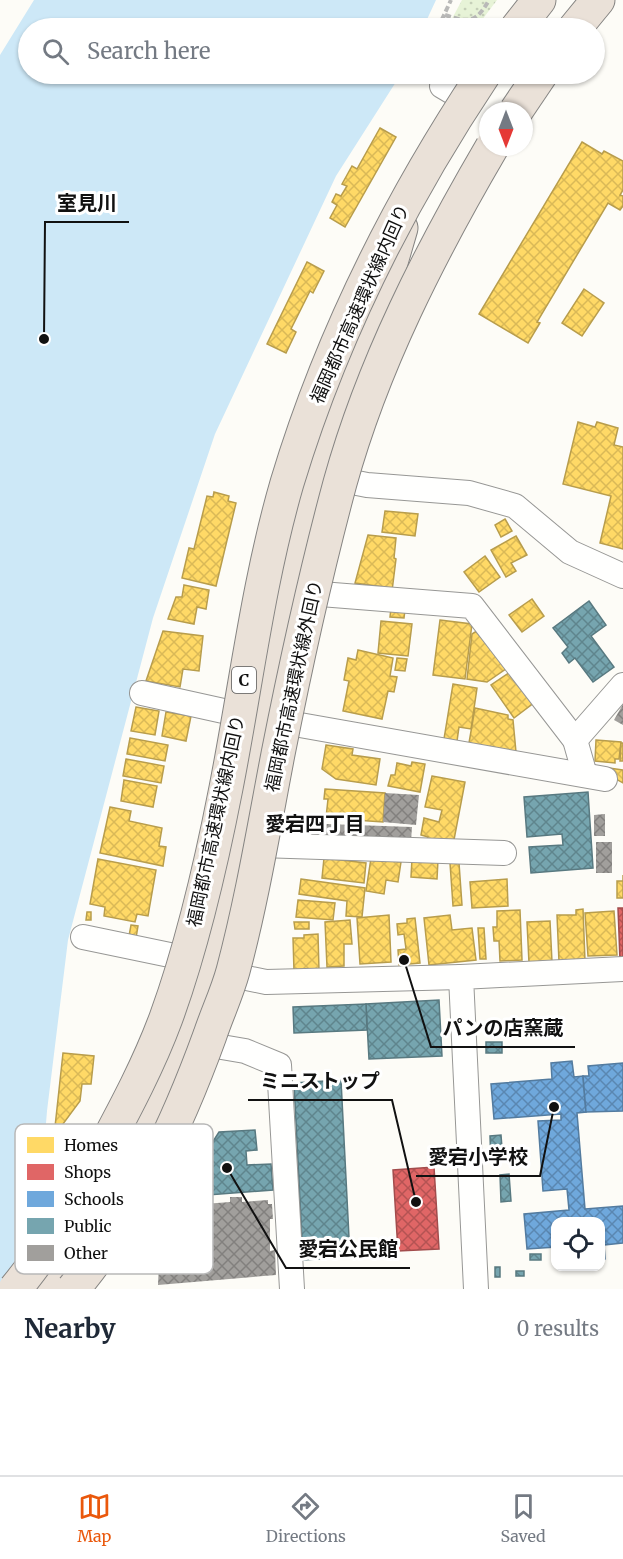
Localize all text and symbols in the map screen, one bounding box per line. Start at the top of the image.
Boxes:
search box [18,18,605,84]
icon: search [39,35,72,68]
text: Search here [87,37,210,65]
north arrow [479,102,533,156]
callout: 室見川 [45,184,129,222]
text: 室見川 [57,190,117,215]
street label: 福岡都市高速環状線内回り [305,200,414,407]
street label: 福岡都市高速環状線外回り [260,578,327,794]
road number: C [232,667,256,693]
street label: 福岡都市高速環状線内回り [182,713,249,929]
district label: 愛宕四丁目 [265,811,365,836]
callout: パンの店窯蔵 [431,1009,575,1047]
text: パンの店窯蔵 [443,1015,564,1040]
callout: ミニストップ [248,1062,392,1100]
text: ミニストップ [260,1068,380,1093]
legend [15,1124,213,1274]
text: Homes [64,1135,118,1155]
callout: 愛宕小学校 [416,1138,540,1176]
text: 愛宕小学校 [428,1144,528,1169]
text: Shops [64,1162,111,1182]
text: Schools [64,1189,124,1209]
text: Public [64,1216,112,1236]
map controls [551,1217,605,1271]
button: locate [551,1217,605,1271]
callout: 愛宕公民館 [286,1230,410,1268]
text: 愛宕公民館 [298,1236,398,1261]
text: Other [64,1243,108,1263]
text: Nearby [24,1312,116,1345]
text: 0 results [516,1316,599,1341]
tab: Map [77,1490,111,1546]
tab: Directions [266,1490,346,1546]
tab: Saved [500,1490,546,1546]

